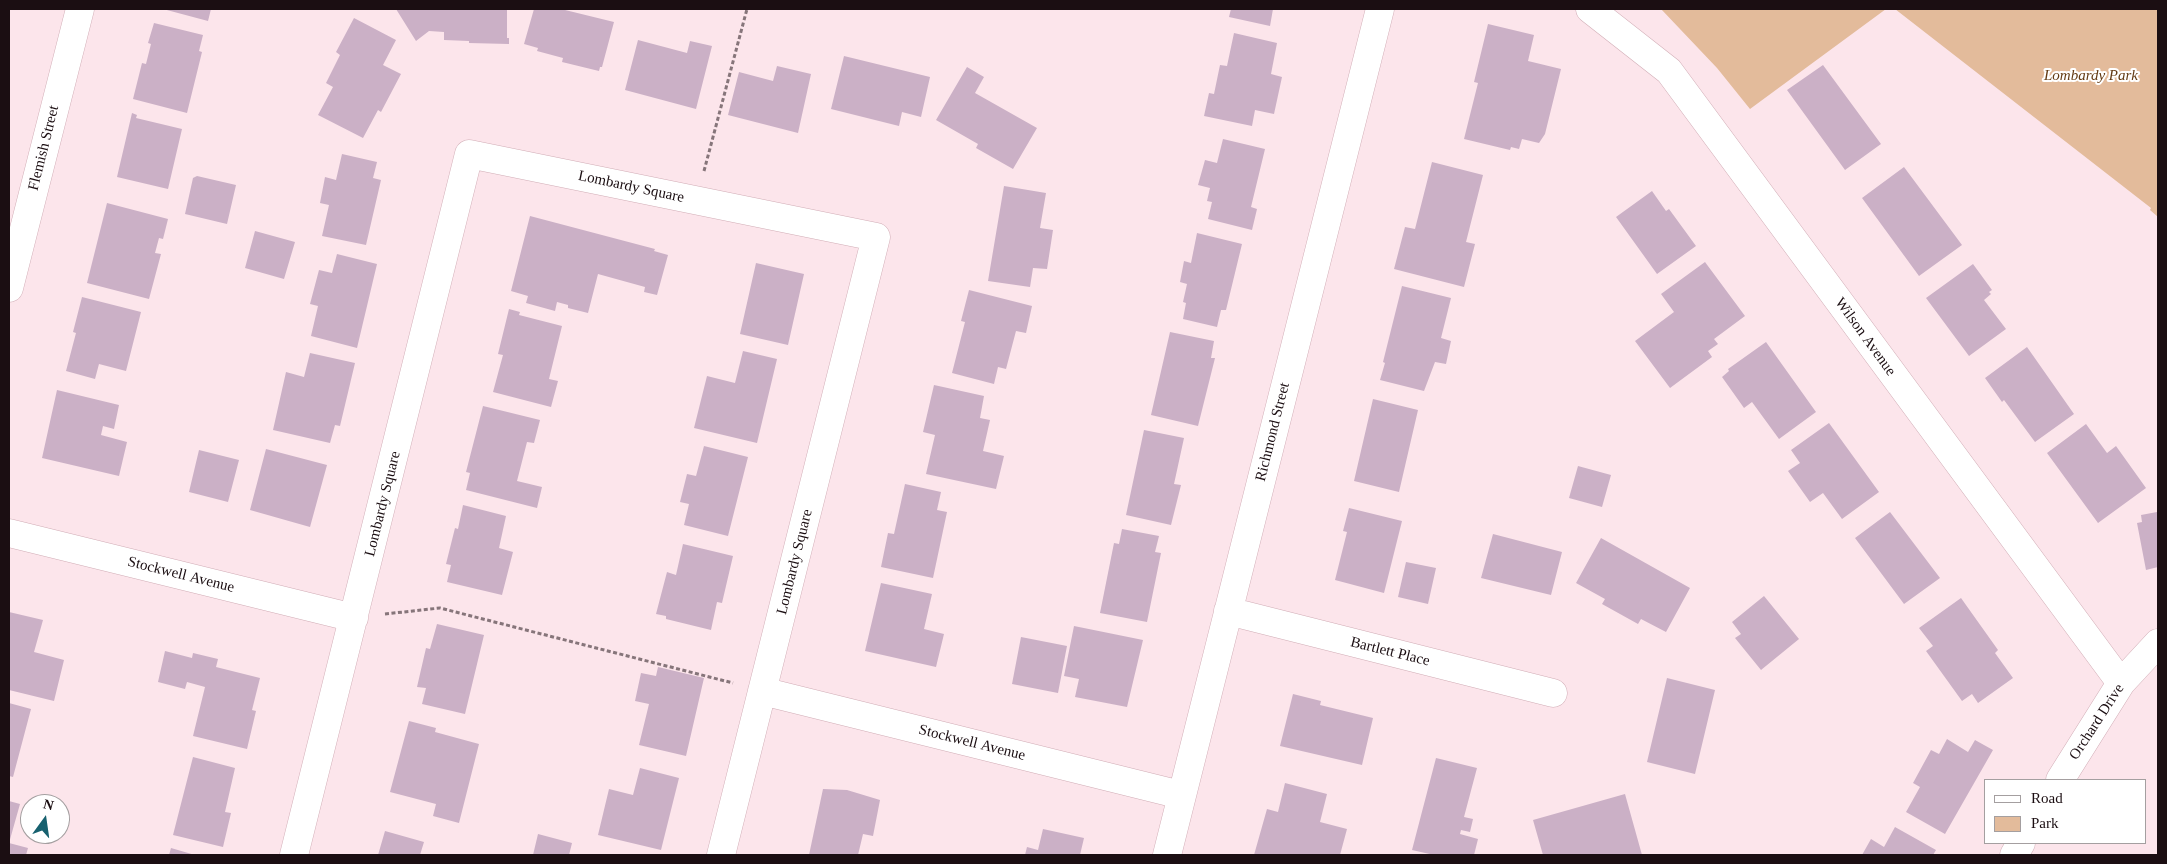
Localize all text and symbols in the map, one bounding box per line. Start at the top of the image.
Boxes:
park label: Lombardy Park [2044,67,2138,85]
street label: Flemish Street [25,104,63,192]
street label: Lombardy Square [576,167,686,207]
street label: Wilson Avenue [1831,294,1899,380]
street label: Richmond Street [1252,381,1294,483]
street label: Lombardy Square [361,449,405,559]
street label: Lombardy Square [773,507,817,617]
street label: Stockwell Avenue [126,553,236,597]
street label: Bartlett Place [1348,633,1432,671]
street label: Orchard Drive [2066,681,2128,763]
street label: Stockwell Avenue [917,721,1027,765]
legend [1984,779,2147,844]
text: Road [2031,790,2063,806]
north arrow [20,794,70,844]
text: N [42,796,55,813]
text: Park [2031,815,2059,831]

